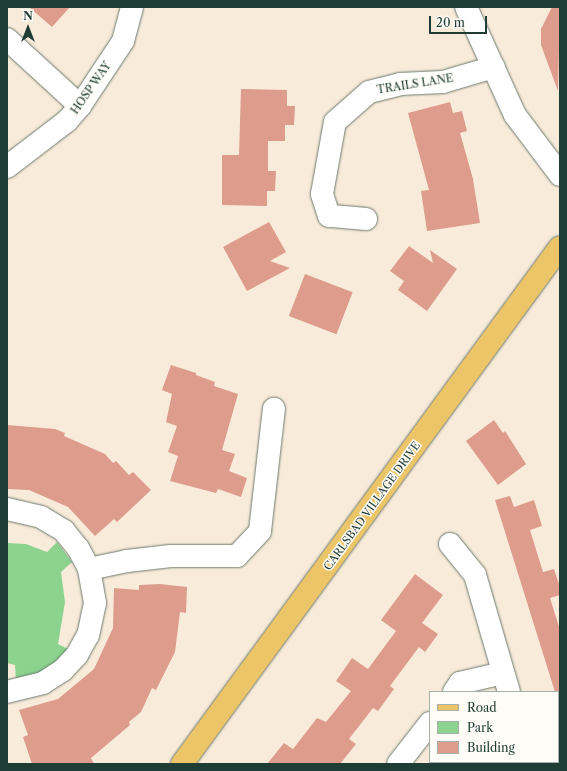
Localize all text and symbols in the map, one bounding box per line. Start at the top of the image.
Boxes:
north arrow [8,8,48,48]
scale bar [431,8,489,34]
text: N [23,9,33,23]
text: 20 m [436,15,465,30]
street label: HOSP WAY [68,59,114,117]
street label: TRAILS LANE [376,71,454,97]
street label: CARLSBAD VILLAGE DRIVE [321,439,423,573]
legend [429,691,559,763]
text: Road [467,700,497,715]
text: Park [467,720,493,735]
text: Building [467,740,515,755]

